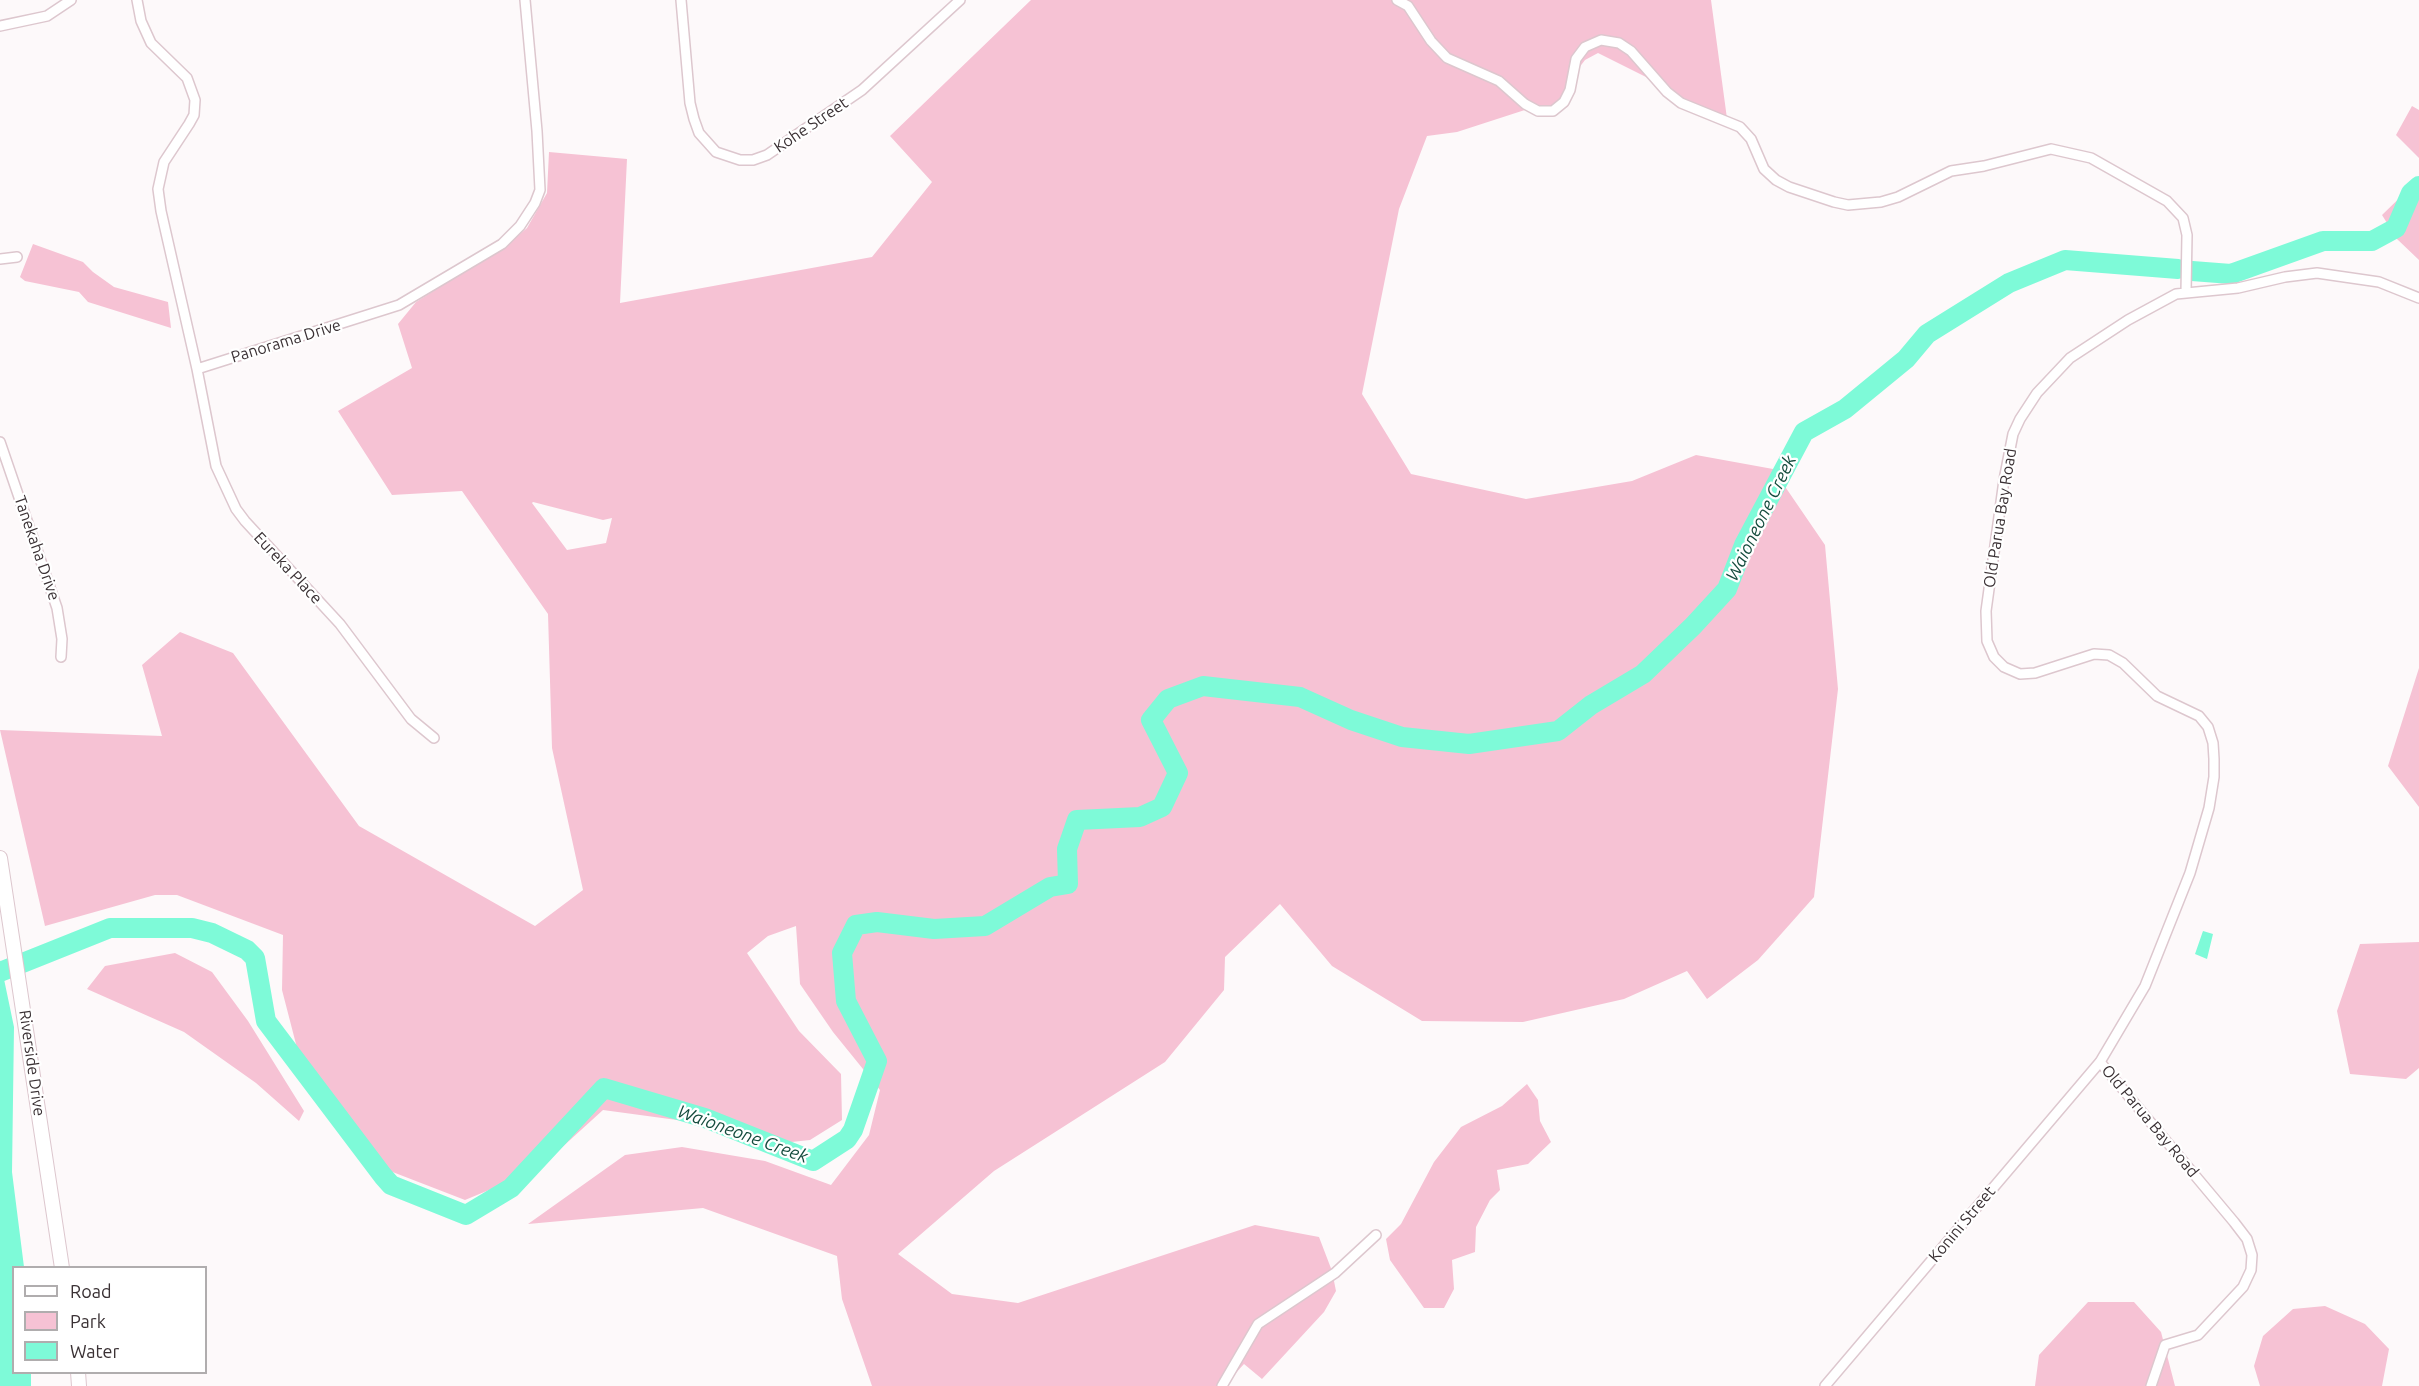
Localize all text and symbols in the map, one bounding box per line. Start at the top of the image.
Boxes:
street label: Kohe Street [770,93,852,157]
street label: Panorama Drive [229,315,343,367]
street label: Old Parua Bay Road [1979,447,2021,589]
water label: Waioneone Creek [1721,452,1801,584]
street label: Tanekaha Drive [10,493,64,603]
street label: Eureka Place [250,528,326,608]
street label: Riverside Drive [15,1009,49,1117]
street label: Old Parua Bay Road [2097,1061,2203,1181]
water label: Waioneone Creek [675,1100,811,1168]
street label: Konini Street [1925,1182,1999,1266]
legend [12,1266,207,1374]
text: Road [70,1281,112,1301]
text: Park [70,1311,106,1331]
text: Water [70,1341,119,1361]

